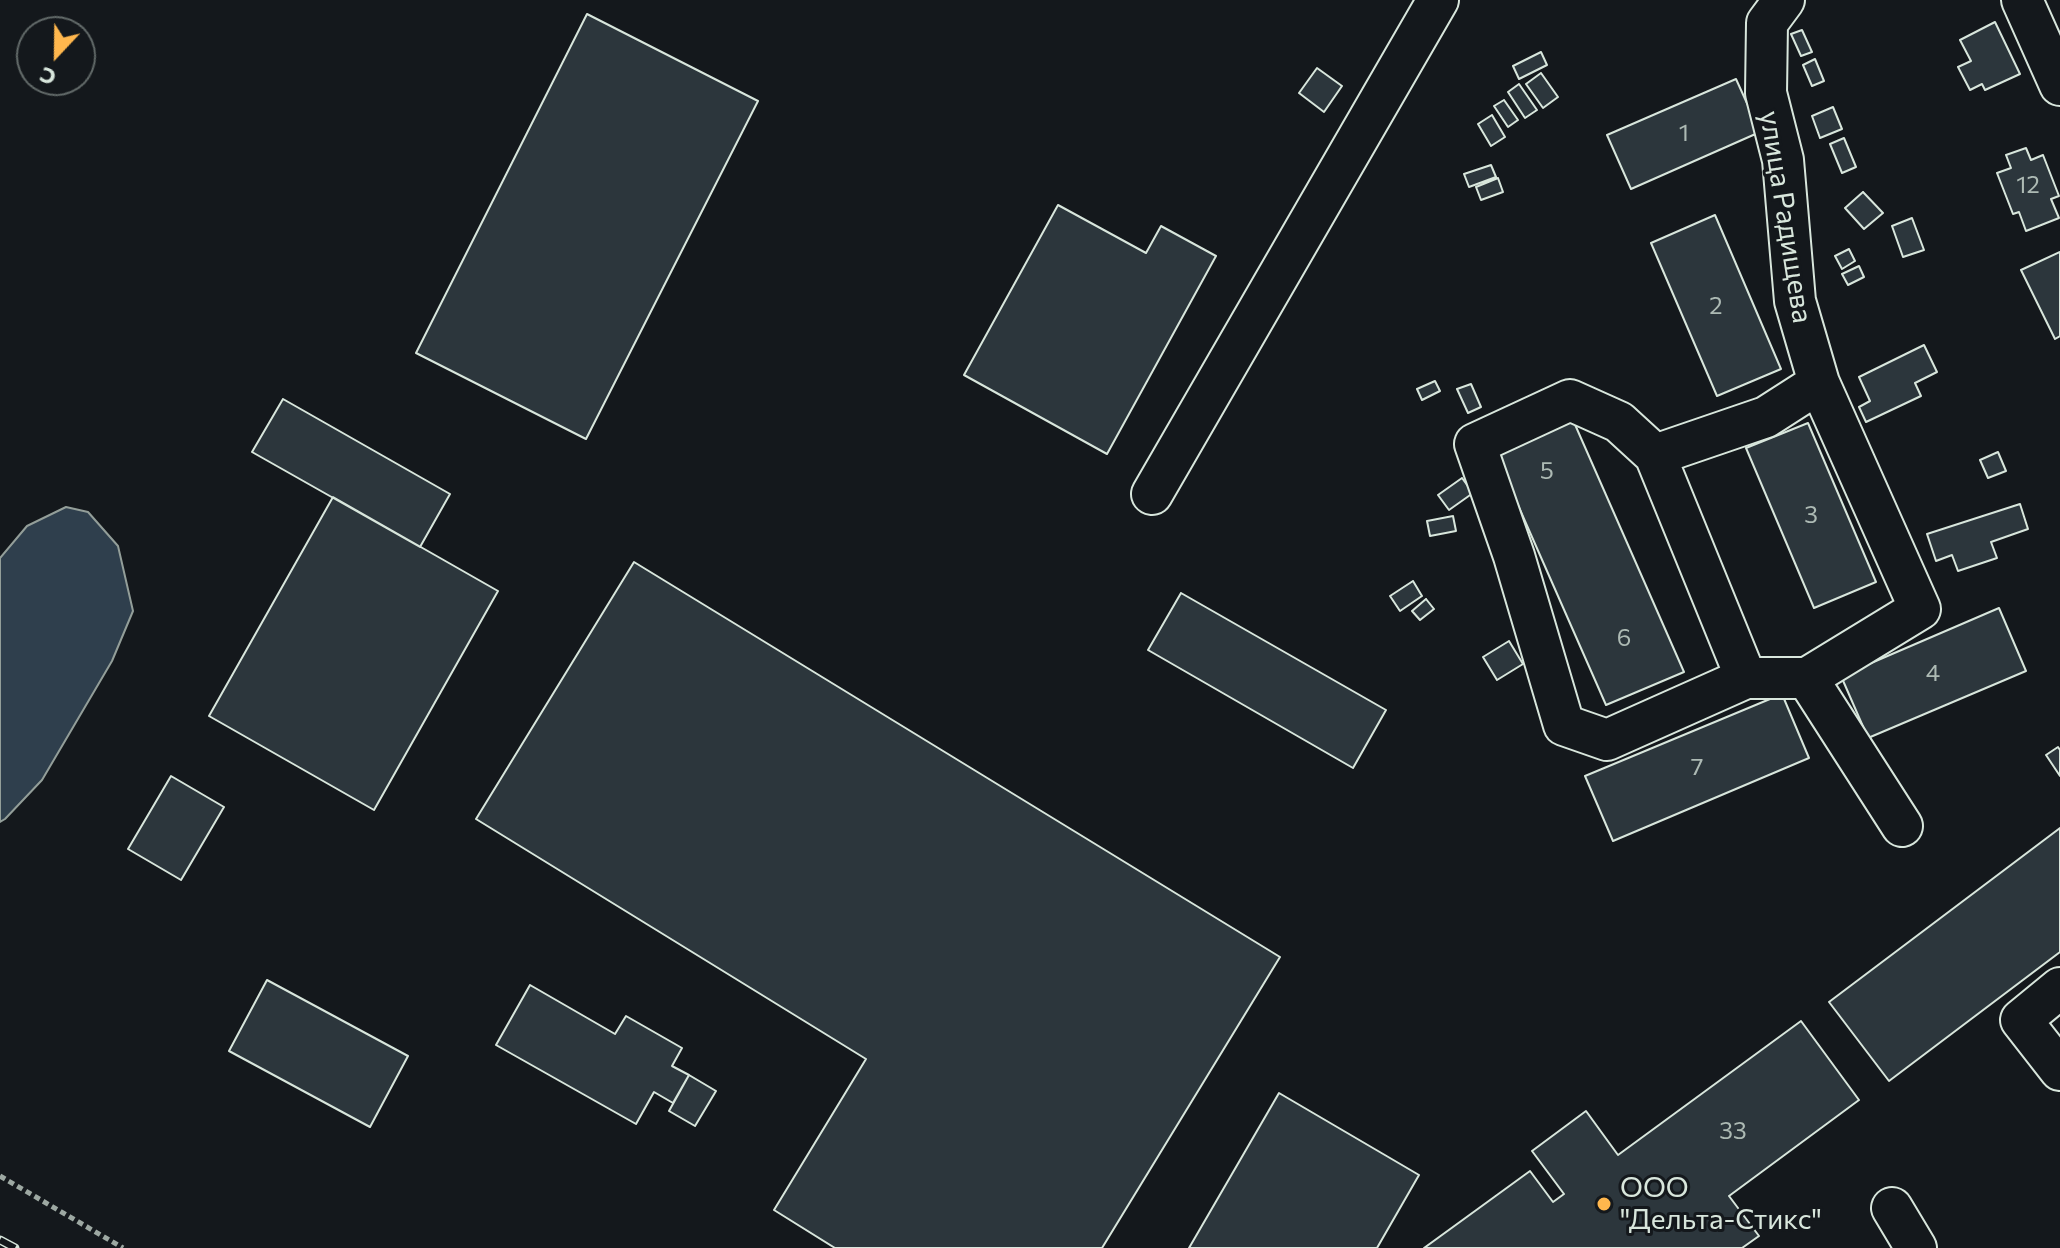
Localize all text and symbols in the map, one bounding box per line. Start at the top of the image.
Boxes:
north arrow [16,16,96,96]
text: С [36,62,60,92]
street label: улица Радищева [1753,109,1819,325]
house number: 1 [1679,119,1689,147]
house number: 12 [2016,171,2040,199]
house number: 2 [1709,292,1723,320]
house number: 5 [1540,457,1554,485]
house number: 3 [1804,501,1818,529]
house number: 6 [1617,624,1631,652]
house number: 4 [1926,659,1940,687]
house number: 7 [1691,753,1703,781]
house number: 33 [1719,1117,1747,1145]
place label: ООО "Дельта-Стикс" [1620,1171,1822,1237]
marker: ООО "Дельта-Стикс" [1595,1195,1613,1213]

